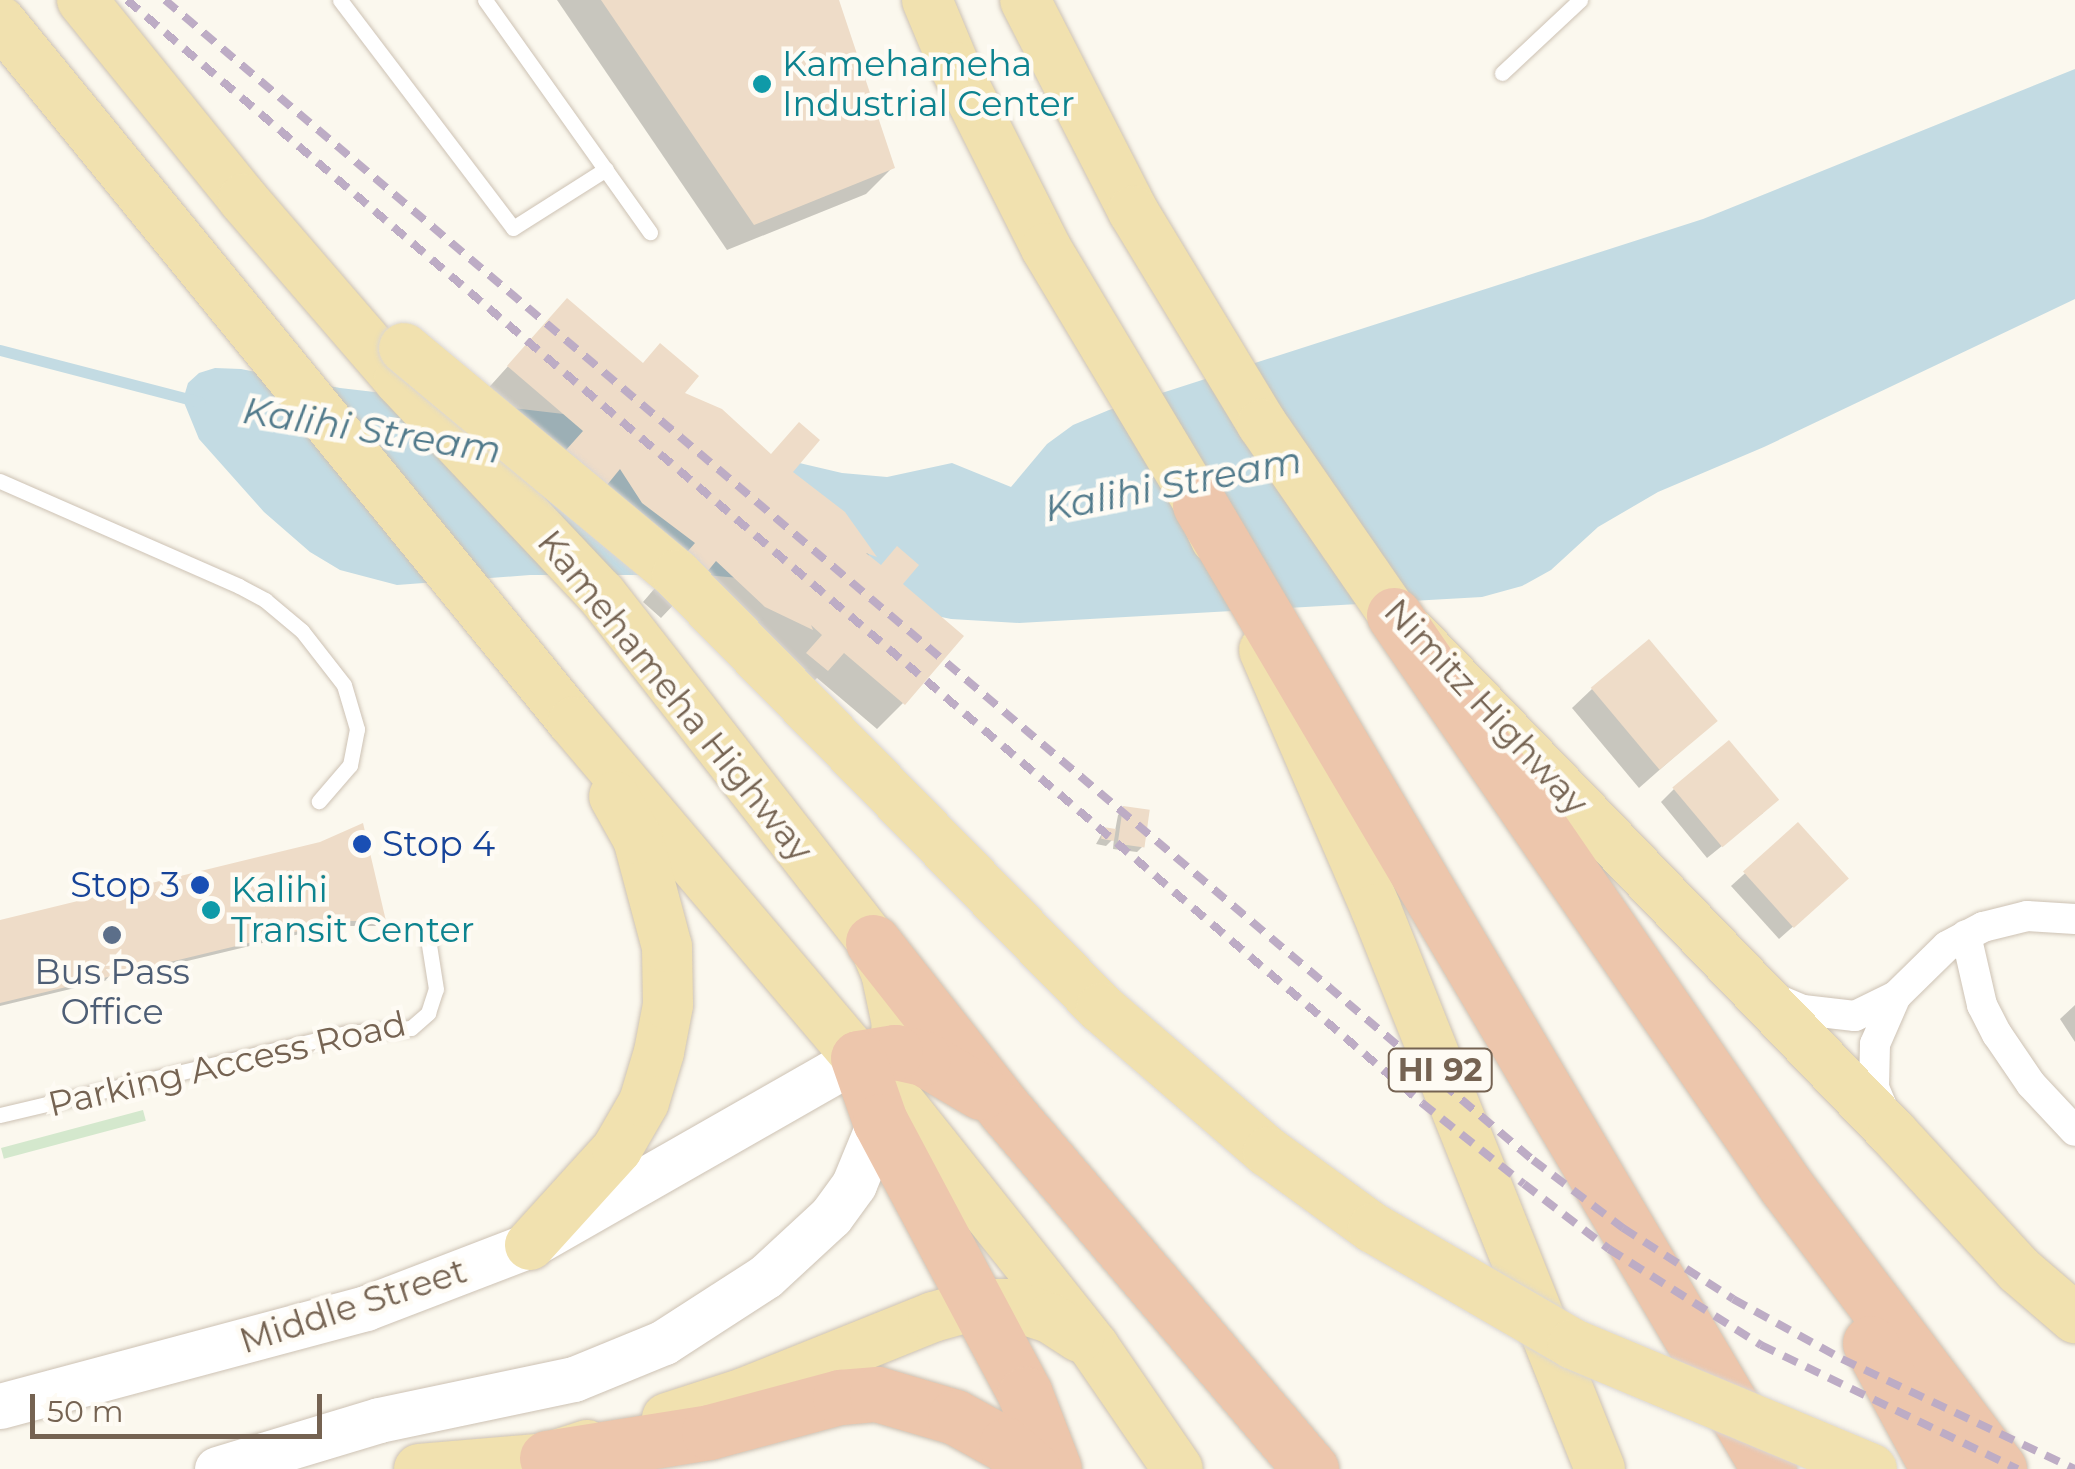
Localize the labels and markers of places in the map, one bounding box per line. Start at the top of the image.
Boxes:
place label: Kamehameha Industrial Center [782,43,1075,125]
marker: Kamehameha Industrial Center [751,73,773,95]
place label: Stop 4 [382,823,495,865]
marker: Stop 4 [351,833,373,855]
place label: Stop 3 [70,864,180,906]
place label: Kalihi Transit Center [231,869,475,951]
marker: Stop 3 [189,874,211,896]
marker: Kalihi Transit Center [200,899,222,921]
marker: Bus Pass Office [101,924,123,946]
place label: Bus Pass Office [34,951,190,1033]

